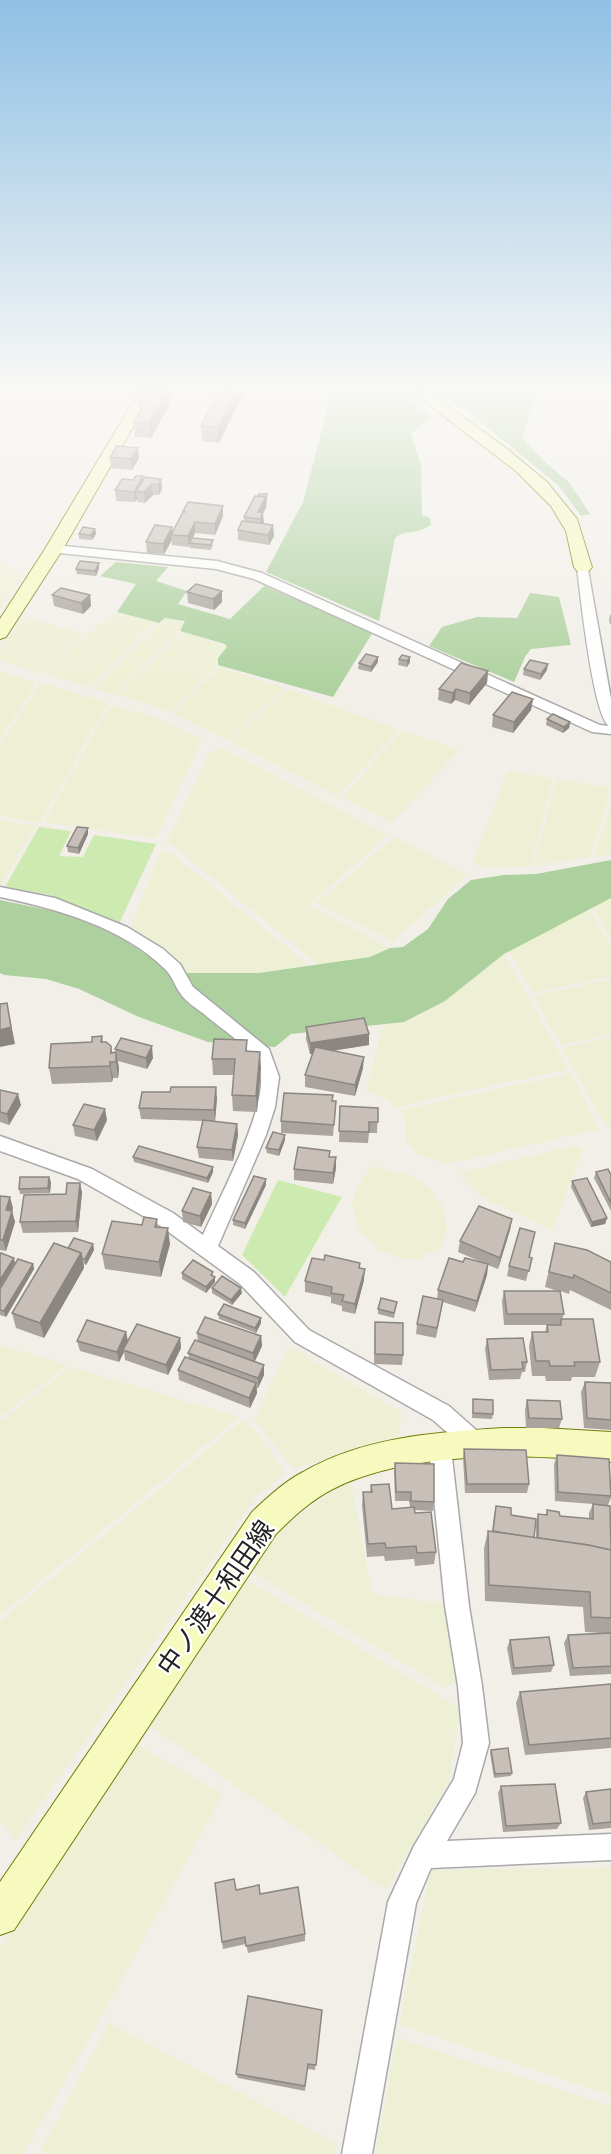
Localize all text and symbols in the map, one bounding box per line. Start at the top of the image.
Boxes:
street label: 中ノ渡十和田線 [151,1515,281,1681]

